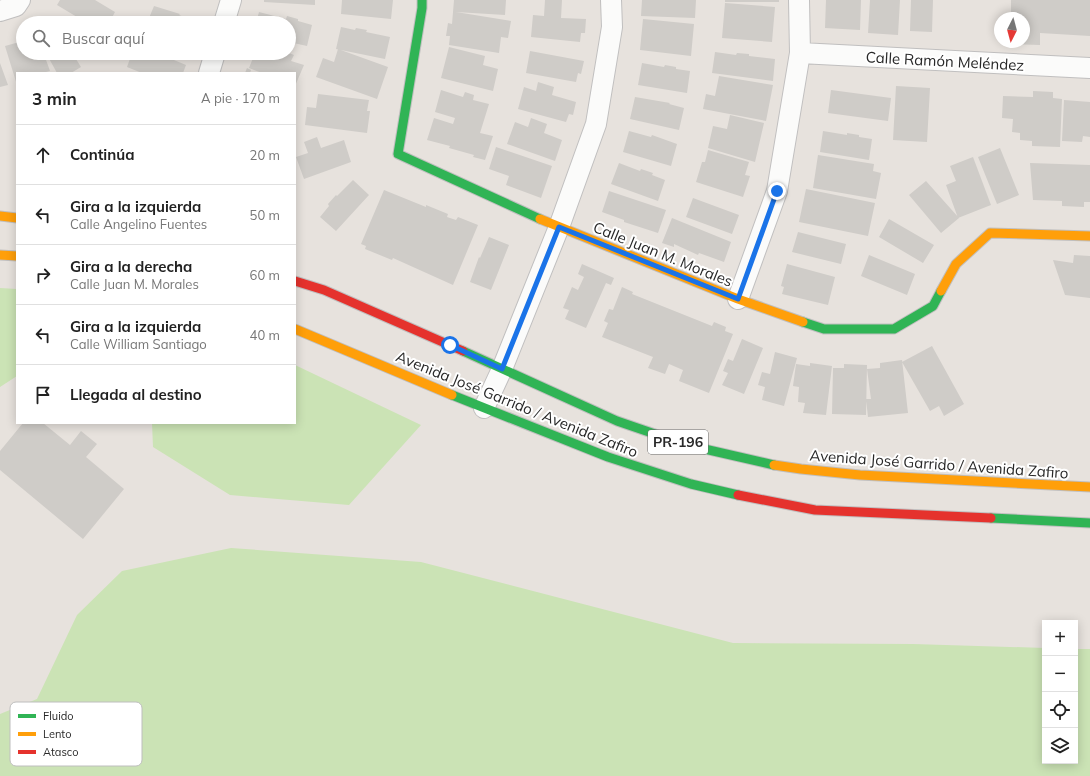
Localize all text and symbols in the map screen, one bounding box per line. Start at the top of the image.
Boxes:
north arrow [994,12,1030,48]
search box [16,16,296,60]
icon: search [30,27,52,49]
text: Buscar aquí [62,29,144,48]
street label: Calle Ramón Meléndez [865,47,1025,75]
text: 3 min [32,88,77,109]
text: A pie · 170 m [201,90,280,106]
icon: ahead [32,144,54,166]
text: Continúa [70,145,135,164]
text: 20 m [250,147,280,163]
route end [768,182,786,200]
text: Gira a la izquierda [70,197,201,216]
icon: left [32,204,54,226]
text: 50 m [250,207,280,223]
text: Calle Angelino Fuentes [70,216,207,232]
street label: Calle Juan M. Morales [590,217,736,291]
text: Gira a la derecha [70,257,192,276]
icon: right [32,264,54,286]
text: 60 m [250,267,280,283]
text: Calle Juan M. Morales [70,276,199,292]
text: Gira a la izquierda [70,317,201,336]
icon: left [32,324,54,346]
text: 40 m [250,327,280,343]
text: Calle William Santiago [70,336,207,352]
route start [441,336,459,354]
street label: Avenida José Garrido / Avenida Zafiro [393,347,641,461]
icon: arrive [32,384,54,406]
text: Llegada al destino [70,385,202,404]
road number: PR-196 [648,430,708,454]
street label: Avenida José Garrido / Avenida Zafiro [809,445,1069,483]
map controls [1042,620,1078,764]
button: + [1042,620,1078,656]
button: − [1042,656,1078,692]
button: locate [1042,692,1078,728]
legend [10,702,142,766]
text: Fluido [43,709,74,723]
text: Lento [43,727,71,741]
button: layers [1042,728,1078,764]
text: Atasco [43,745,78,759]

